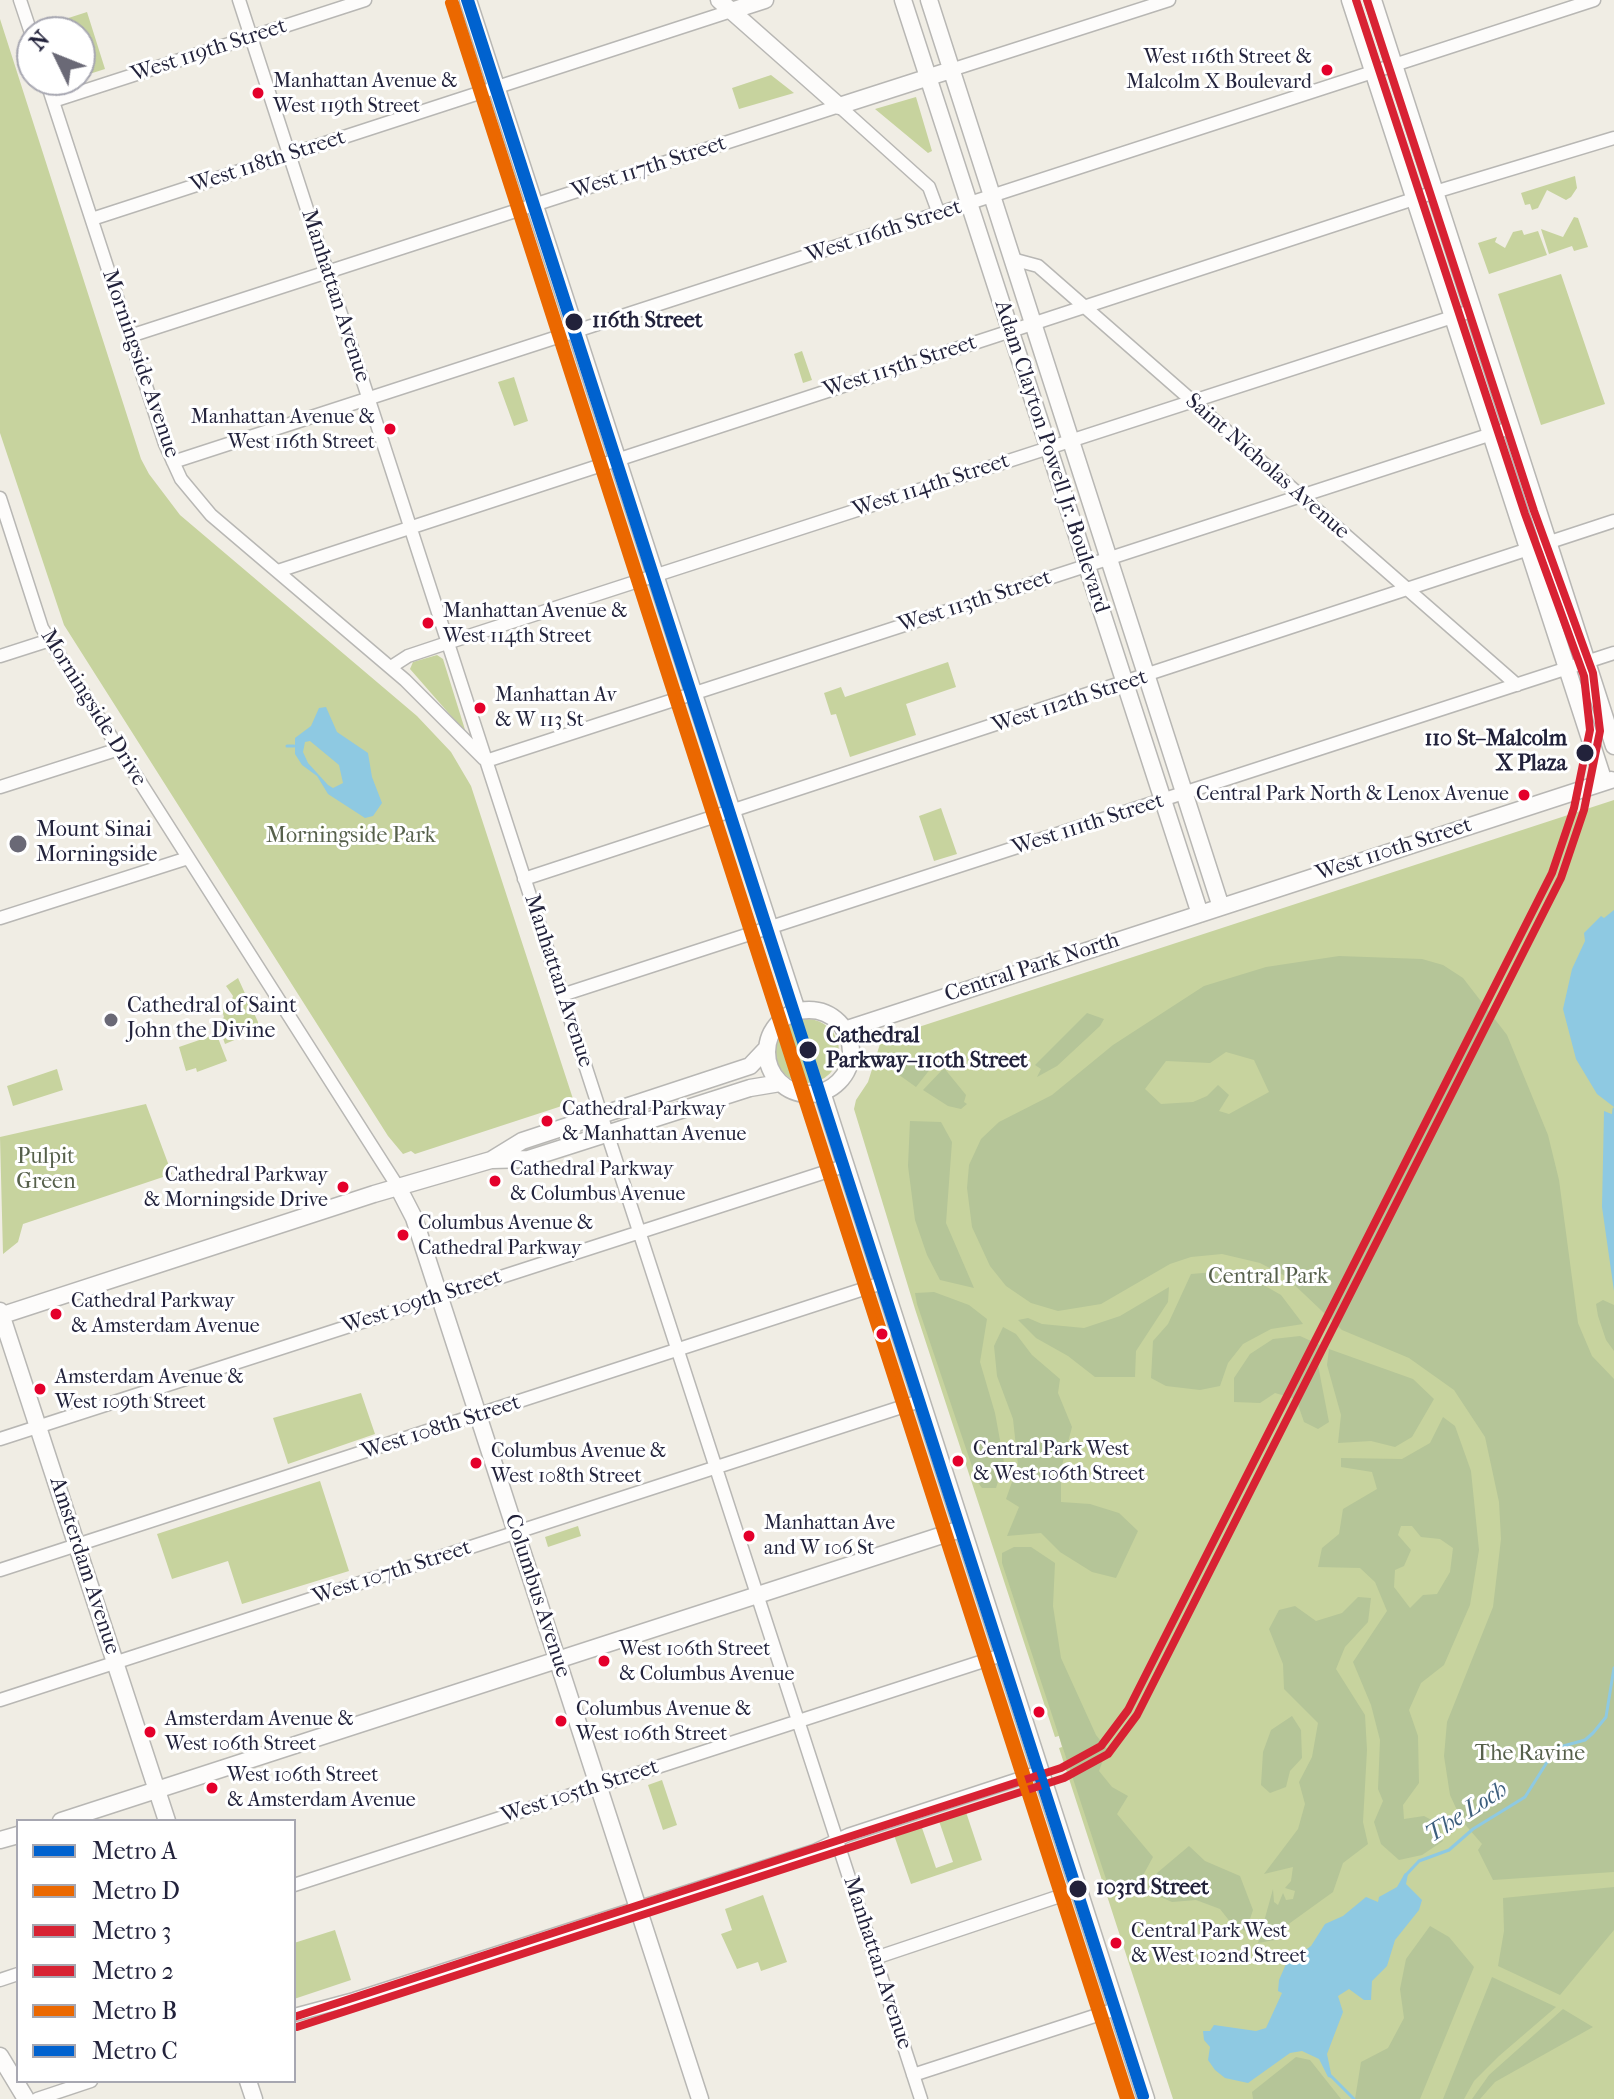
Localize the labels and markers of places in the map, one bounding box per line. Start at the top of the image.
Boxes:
place label: West 116th Street & Malcolm X Boulevard [1126,46,1312,93]
marker: West 116th Street & Malcolm X Boulevard [1319,62,1335,78]
place label: Manhattan Avenue & West 119th Street [273,70,457,117]
marker: Manhattan Avenue & West 119th Street [250,85,266,101]
place label: 116th Street [592,309,703,335]
marker: 116th Street [563,311,585,333]
place label: Manhattan Avenue & West 116th Street [191,406,375,453]
marker: Manhattan Avenue & West 116th Street [382,421,398,437]
place label: Manhattan Avenue & West 114th Street [443,600,627,647]
marker: Manhattan Avenue & West 114th Street [420,615,436,631]
place label: Manhattan Av & W 113 St [495,684,617,731]
marker: Manhattan Av & W 113 St [472,700,488,716]
place label: 110 St–Malcolm X Plaza [1424,727,1567,778]
marker: 110 St–Malcolm X Plaza [1574,742,1596,764]
place label: Central Park North & Lenox Avenue [1196,783,1509,807]
marker: Central Park North & Lenox Avenue [1516,787,1532,803]
place label: Mount Sinai Morningside [36,818,157,870]
marker: Mount Sinai Morningside [7,833,29,855]
place label: Cathedral of Saint John the Divine [127,994,297,1046]
marker: Cathedral of Saint John the Divine [102,1011,120,1029]
place label: Cathedral Parkway–110th Street [826,1024,1028,1076]
marker: Cathedral Parkway–110th Street [797,1039,819,1061]
place label: Cathedral Parkway & Manhattan Avenue [562,1098,746,1145]
marker: Cathedral Parkway & Manhattan Avenue [539,1113,555,1129]
place label: Cathedral Parkway & Columbus Avenue [510,1158,685,1205]
place label: Cathedral Parkway & Morningside Drive [144,1164,328,1211]
marker: Cathedral Parkway & Columbus Avenue [487,1173,503,1189]
marker: Cathedral Parkway & Morningside Drive [335,1179,351,1195]
place label: Columbus Avenue & Cathedral Parkway [418,1212,593,1259]
marker: Columbus Avenue & Cathedral Parkway [395,1227,411,1243]
place label: Cathedral Parkway & Amsterdam Avenue [71,1290,260,1337]
marker: Cathedral Parkway & Amsterdam Avenue [48,1306,64,1322]
unlabelled marker [874,1326,890,1342]
place label: Amsterdam Avenue & West 109th Street [55,1366,244,1413]
marker: Amsterdam Avenue & West 109th Street [32,1381,48,1397]
place label: Central Park West & West 106th Street [973,1438,1145,1485]
place label: Columbus Avenue & West 108th Street [491,1440,666,1487]
marker: Central Park West & West 106th Street [950,1453,966,1469]
marker: Columbus Avenue & West 108th Street [468,1455,484,1471]
place label: Manhattan Ave and W 106 St [764,1512,895,1559]
marker: Manhattan Ave and W 106 St [741,1528,757,1544]
place label: West 106th Street & Columbus Avenue [619,1638,794,1685]
marker: West 106th Street & Columbus Avenue [596,1653,612,1669]
place label: Columbus Avenue & West 106th Street [576,1698,751,1745]
unlabelled marker [1031,1704,1047,1720]
place label: Amsterdam Avenue & West 106th Street [165,1708,354,1755]
marker: Columbus Avenue & West 106th Street [553,1713,569,1729]
marker: Amsterdam Avenue & West 106th Street [142,1724,158,1740]
place label: West 106th Street & Amsterdam Avenue [227,1764,416,1811]
marker: West 106th Street & Amsterdam Avenue [204,1780,220,1796]
place label: 103rd Street [1096,1876,1209,1902]
marker: 103rd Street [1067,1878,1089,1900]
place label: Central Park West & West 102nd Street [1131,1920,1307,1967]
marker: Central Park West & West 102nd Street [1108,1935,1124,1951]

